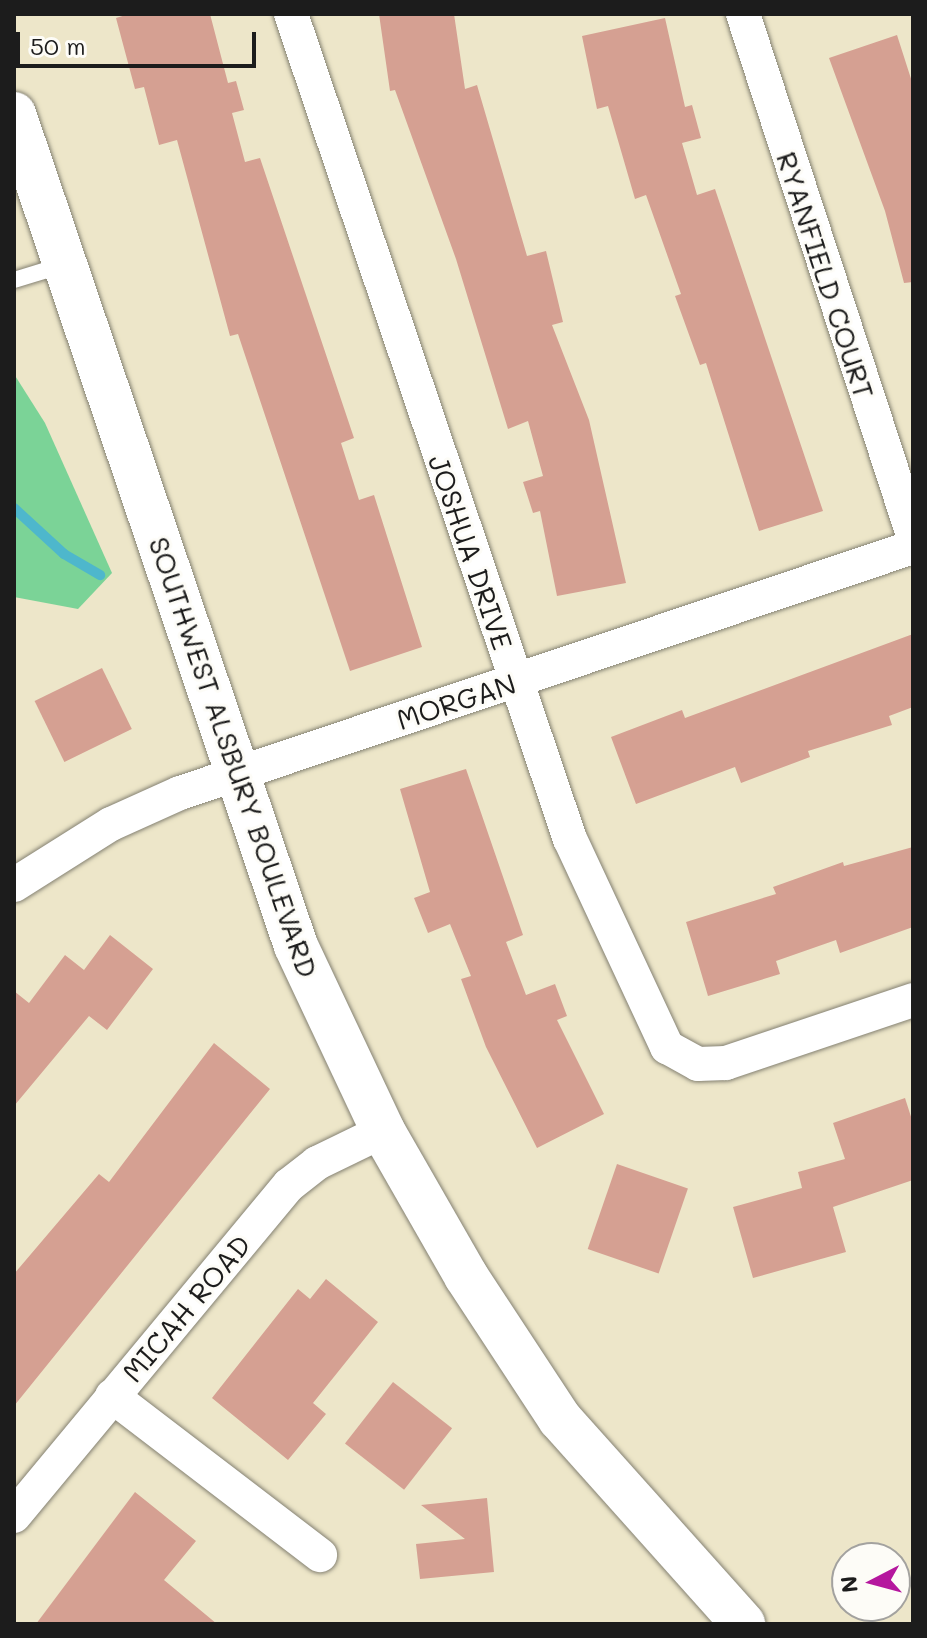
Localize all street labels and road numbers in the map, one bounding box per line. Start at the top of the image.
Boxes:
street label: RYANFIELD COURT [770,147,882,403]
street label: JOSHUA DRIVE [422,450,520,654]
street label: SOUTHWEST ALSBURY BOULEVARD [143,532,325,982]
street label: MORGAN [392,666,520,736]
street label: MICAH ROAD [115,1228,257,1388]

